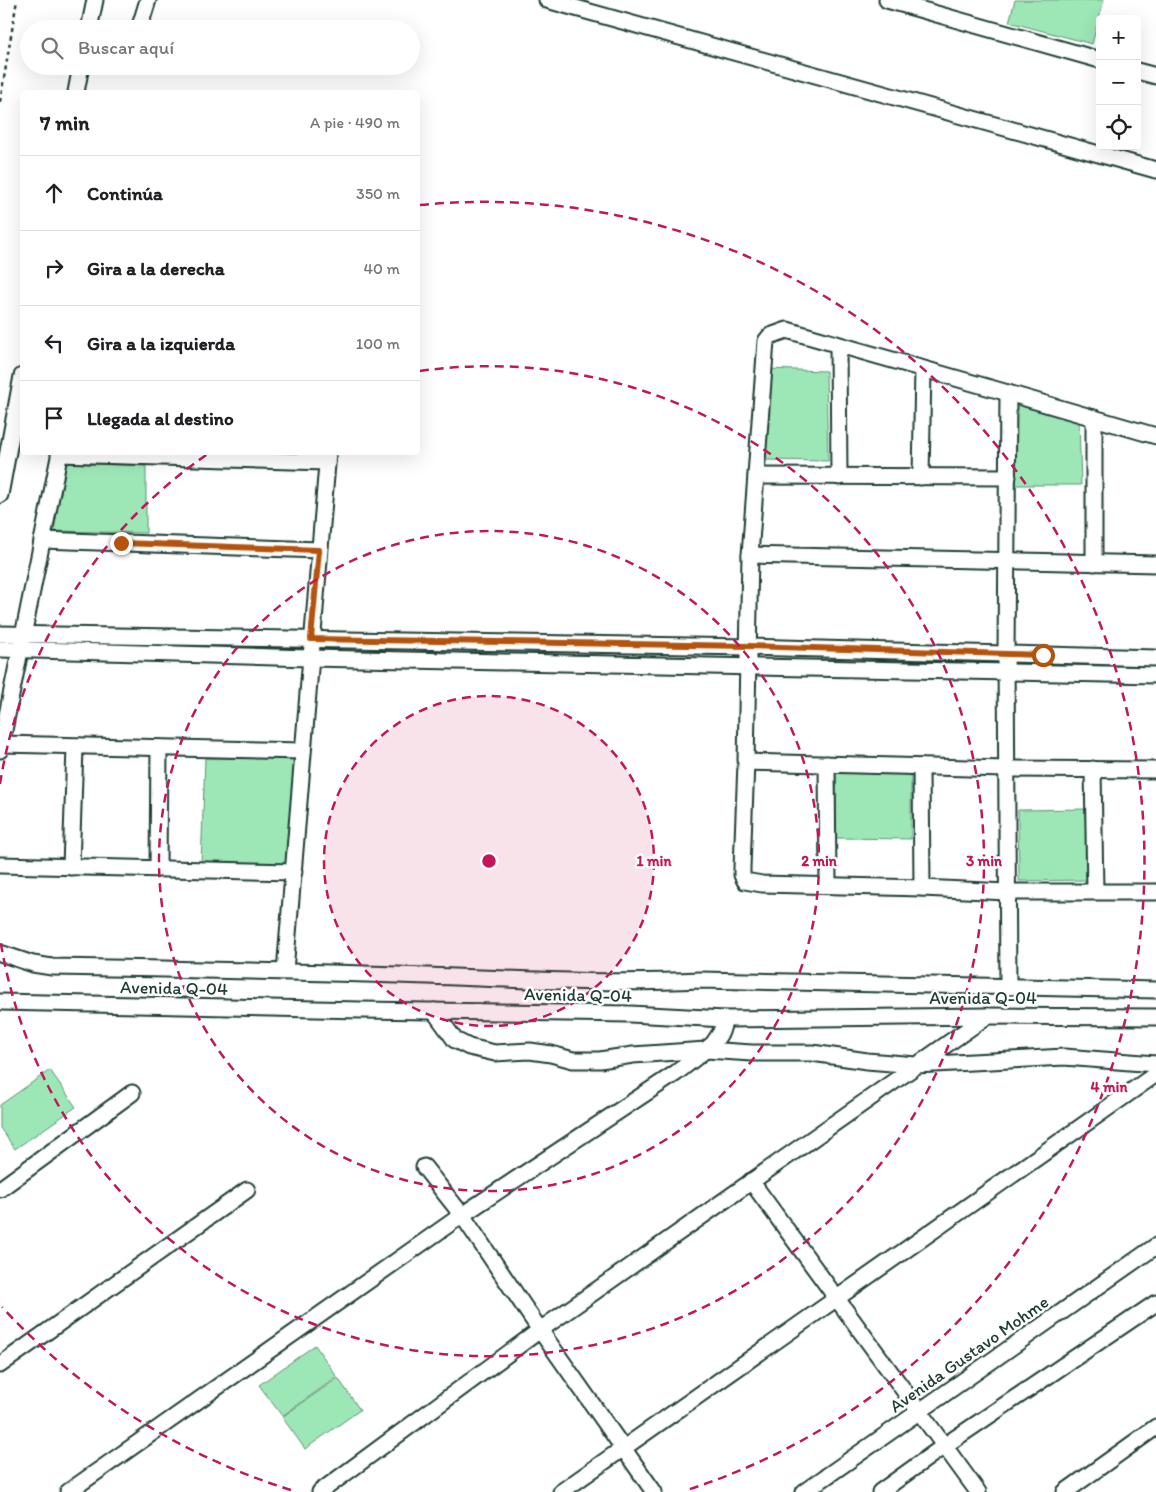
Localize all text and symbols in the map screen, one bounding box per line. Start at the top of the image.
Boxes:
map controls [1096,15,1141,150]
button: + [1096,15,1141,60]
search box [20,20,420,75]
icon: search [38,34,66,62]
text: Buscar aquí [78,36,174,59]
button: − [1096,60,1141,105]
button: locate [1096,105,1141,150]
text: 7 min [40,110,89,135]
text: A pie · 490 m [310,113,400,132]
icon: ahead [40,179,68,207]
text: Continúa [87,182,163,205]
text: 350 m [356,184,400,203]
icon: right [40,254,68,282]
text: Gira a la derecha [87,257,225,280]
text: 40 m [363,259,400,278]
icon: left [40,329,68,357]
text: Gira a la izquierda [87,332,235,355]
text: 100 m [356,334,400,353]
icon: arrive [40,404,68,432]
text: Llegada al destino [87,407,234,430]
route end [110,532,133,555]
route start [1032,644,1055,667]
centre of rings [480,852,498,870]
text: 1 min [637,852,672,870]
text: 2 min [801,852,838,870]
text: 3 min [966,852,1003,870]
street label: Avenida Q-04 [120,976,228,1000]
street label: Avenida Q-04 [524,983,632,1007]
street label: Avenida Q-04 [929,987,1037,1009]
text: 4 min [1091,1078,1128,1096]
street label: Avenida Gustavo Mohme [885,1291,1053,1417]

